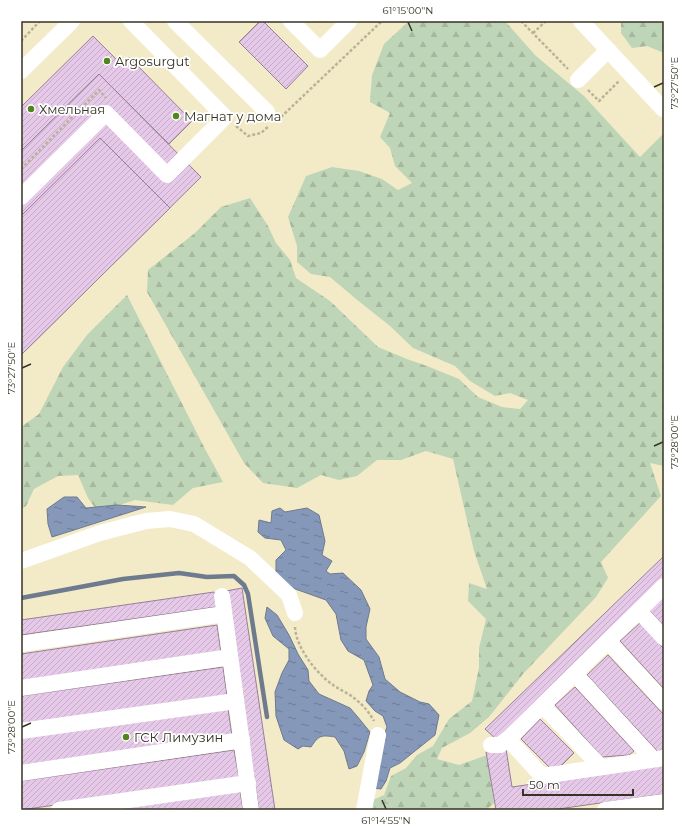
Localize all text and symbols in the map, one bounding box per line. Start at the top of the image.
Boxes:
text: 61°15'00"N [383,4,433,17]
place label: Argosurgut [115,53,189,69]
marker: Argosurgut [102,56,112,66]
text: 73°27'50"E [668,56,681,109]
place label: Хмельная [39,101,105,117]
marker: Хмельная [26,104,36,114]
place label: Магнат у дома [184,108,281,124]
marker: Магнат у дома [171,111,181,121]
text: 73°27'50"E [5,341,18,394]
text: 73°28'00"E [668,415,681,469]
text: 73°28'00"E [5,700,18,754]
place label: ГСК Лимузин [134,729,223,745]
marker: ГСК Лимузин [121,732,131,742]
scale bar [523,771,633,797]
text: 50 m [529,777,560,792]
text: 61°14'55"N [361,814,411,827]

